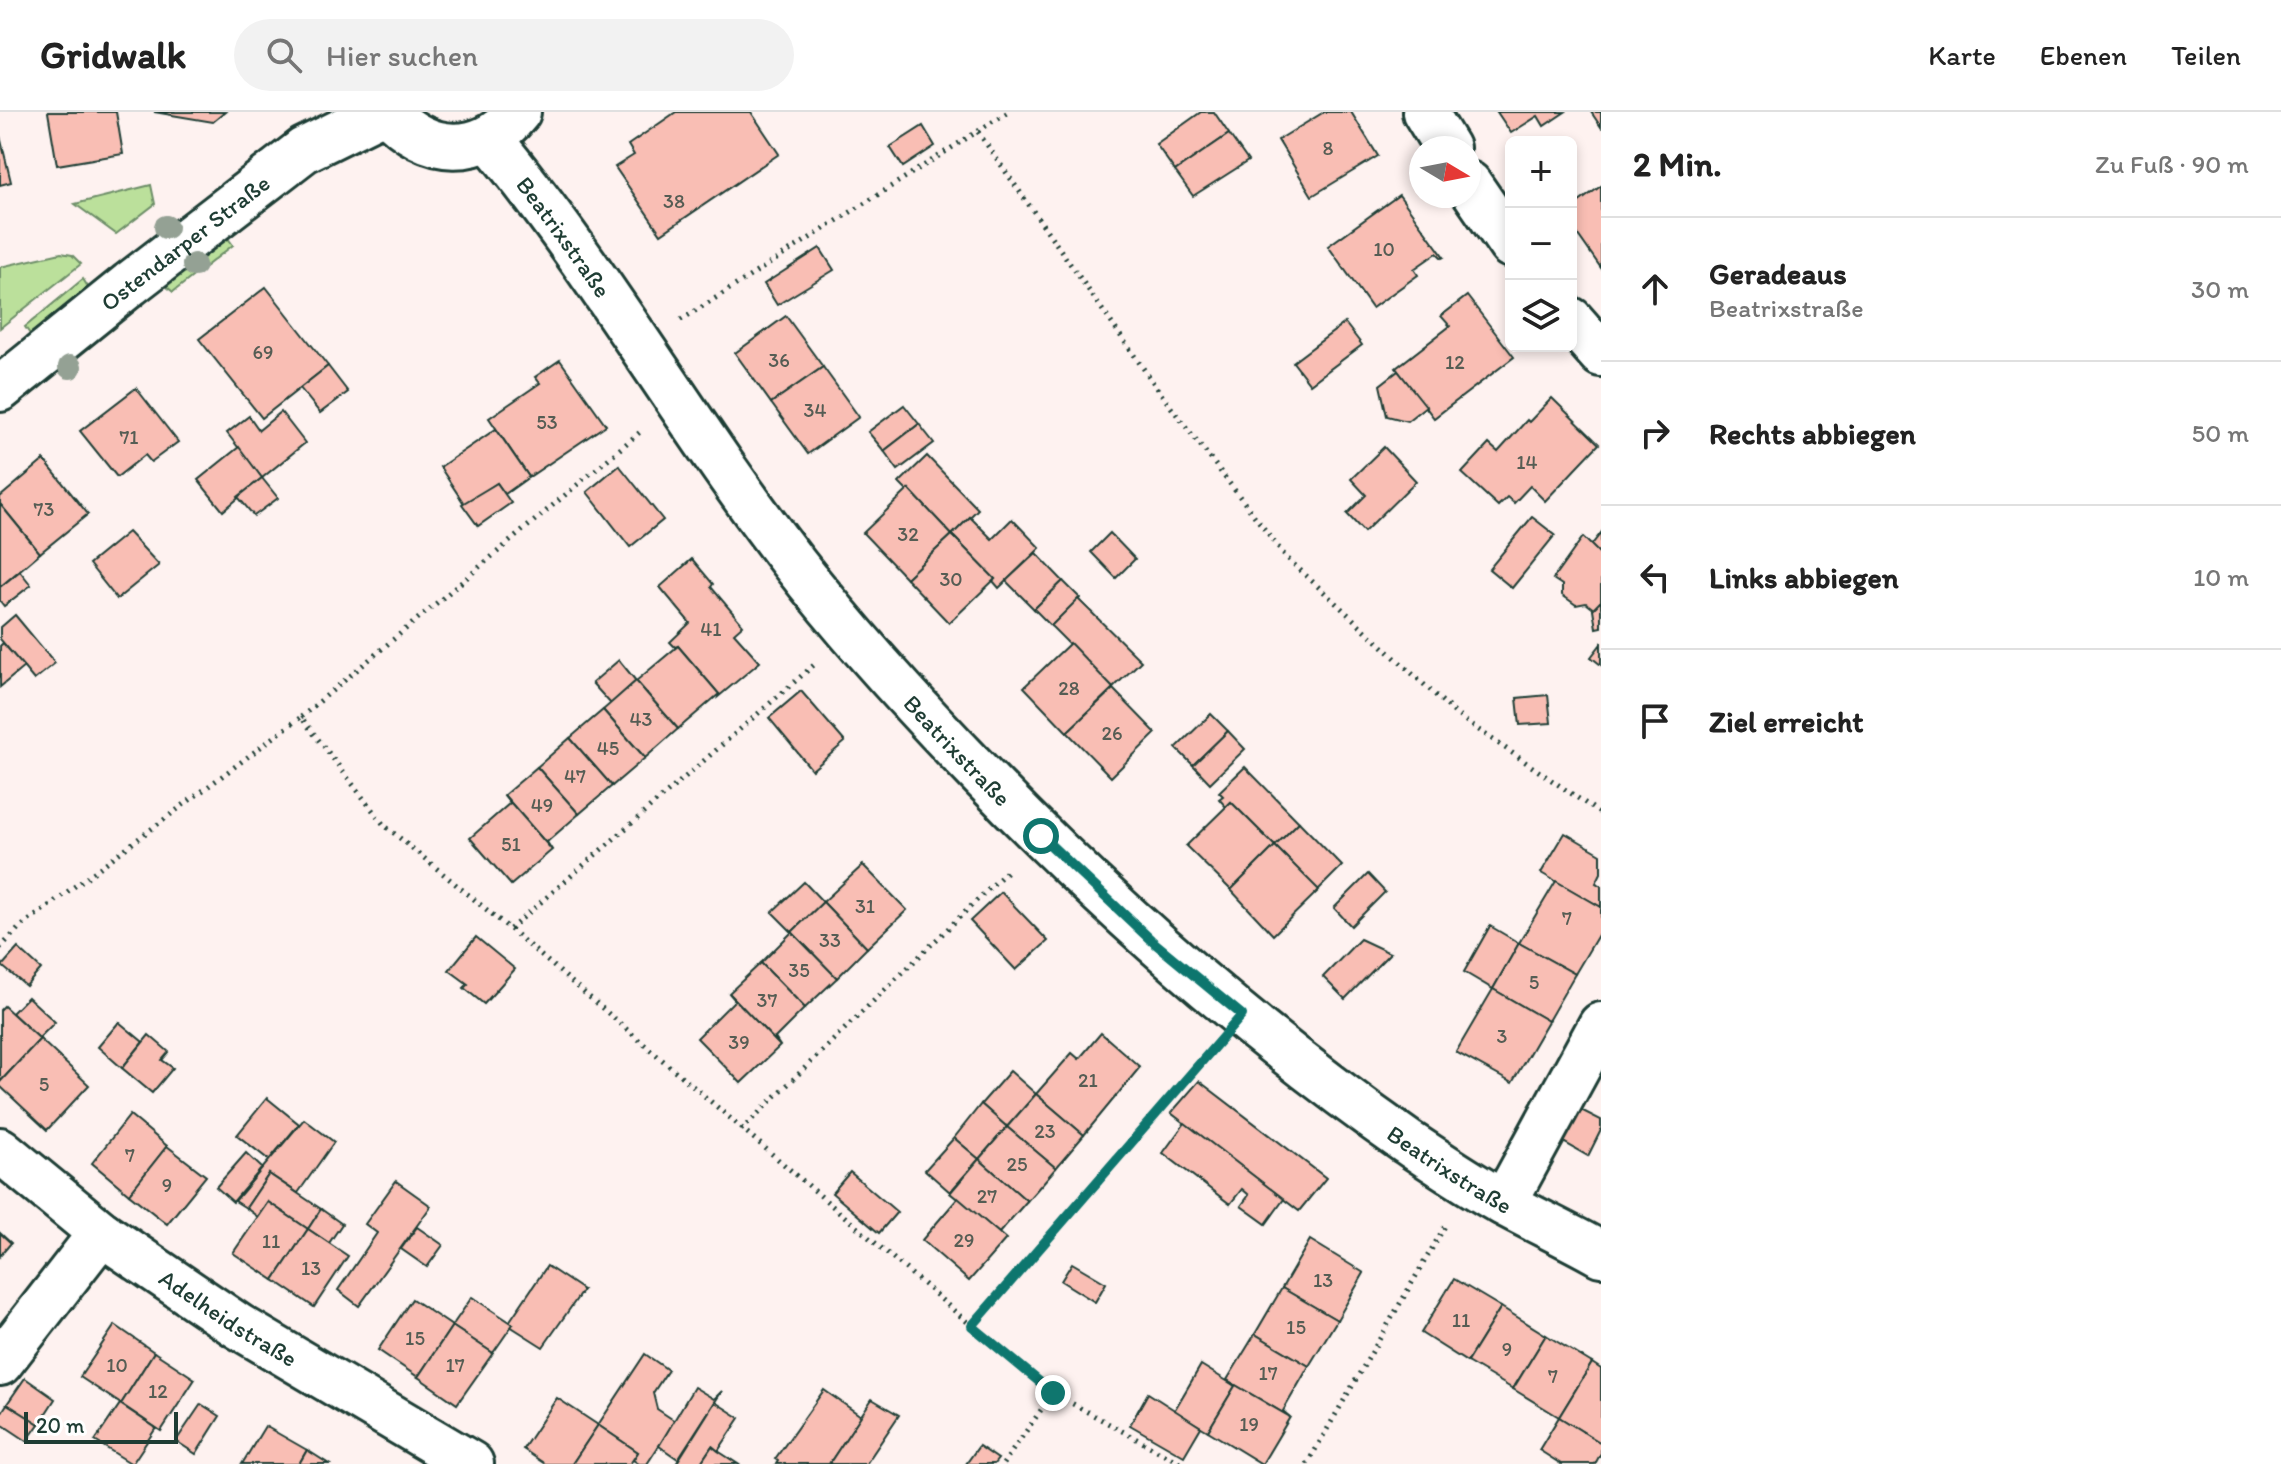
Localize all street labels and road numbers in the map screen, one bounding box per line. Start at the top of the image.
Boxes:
street label: Ostendarper Straße [94,168,275,317]
street label: Beatrixstraße [511,170,618,303]
street label: Beatrixstraße [898,688,1017,812]
street label: Beatrixstraße [1382,1118,1517,1220]
street label: Adelheidstraße [154,1263,303,1373]

